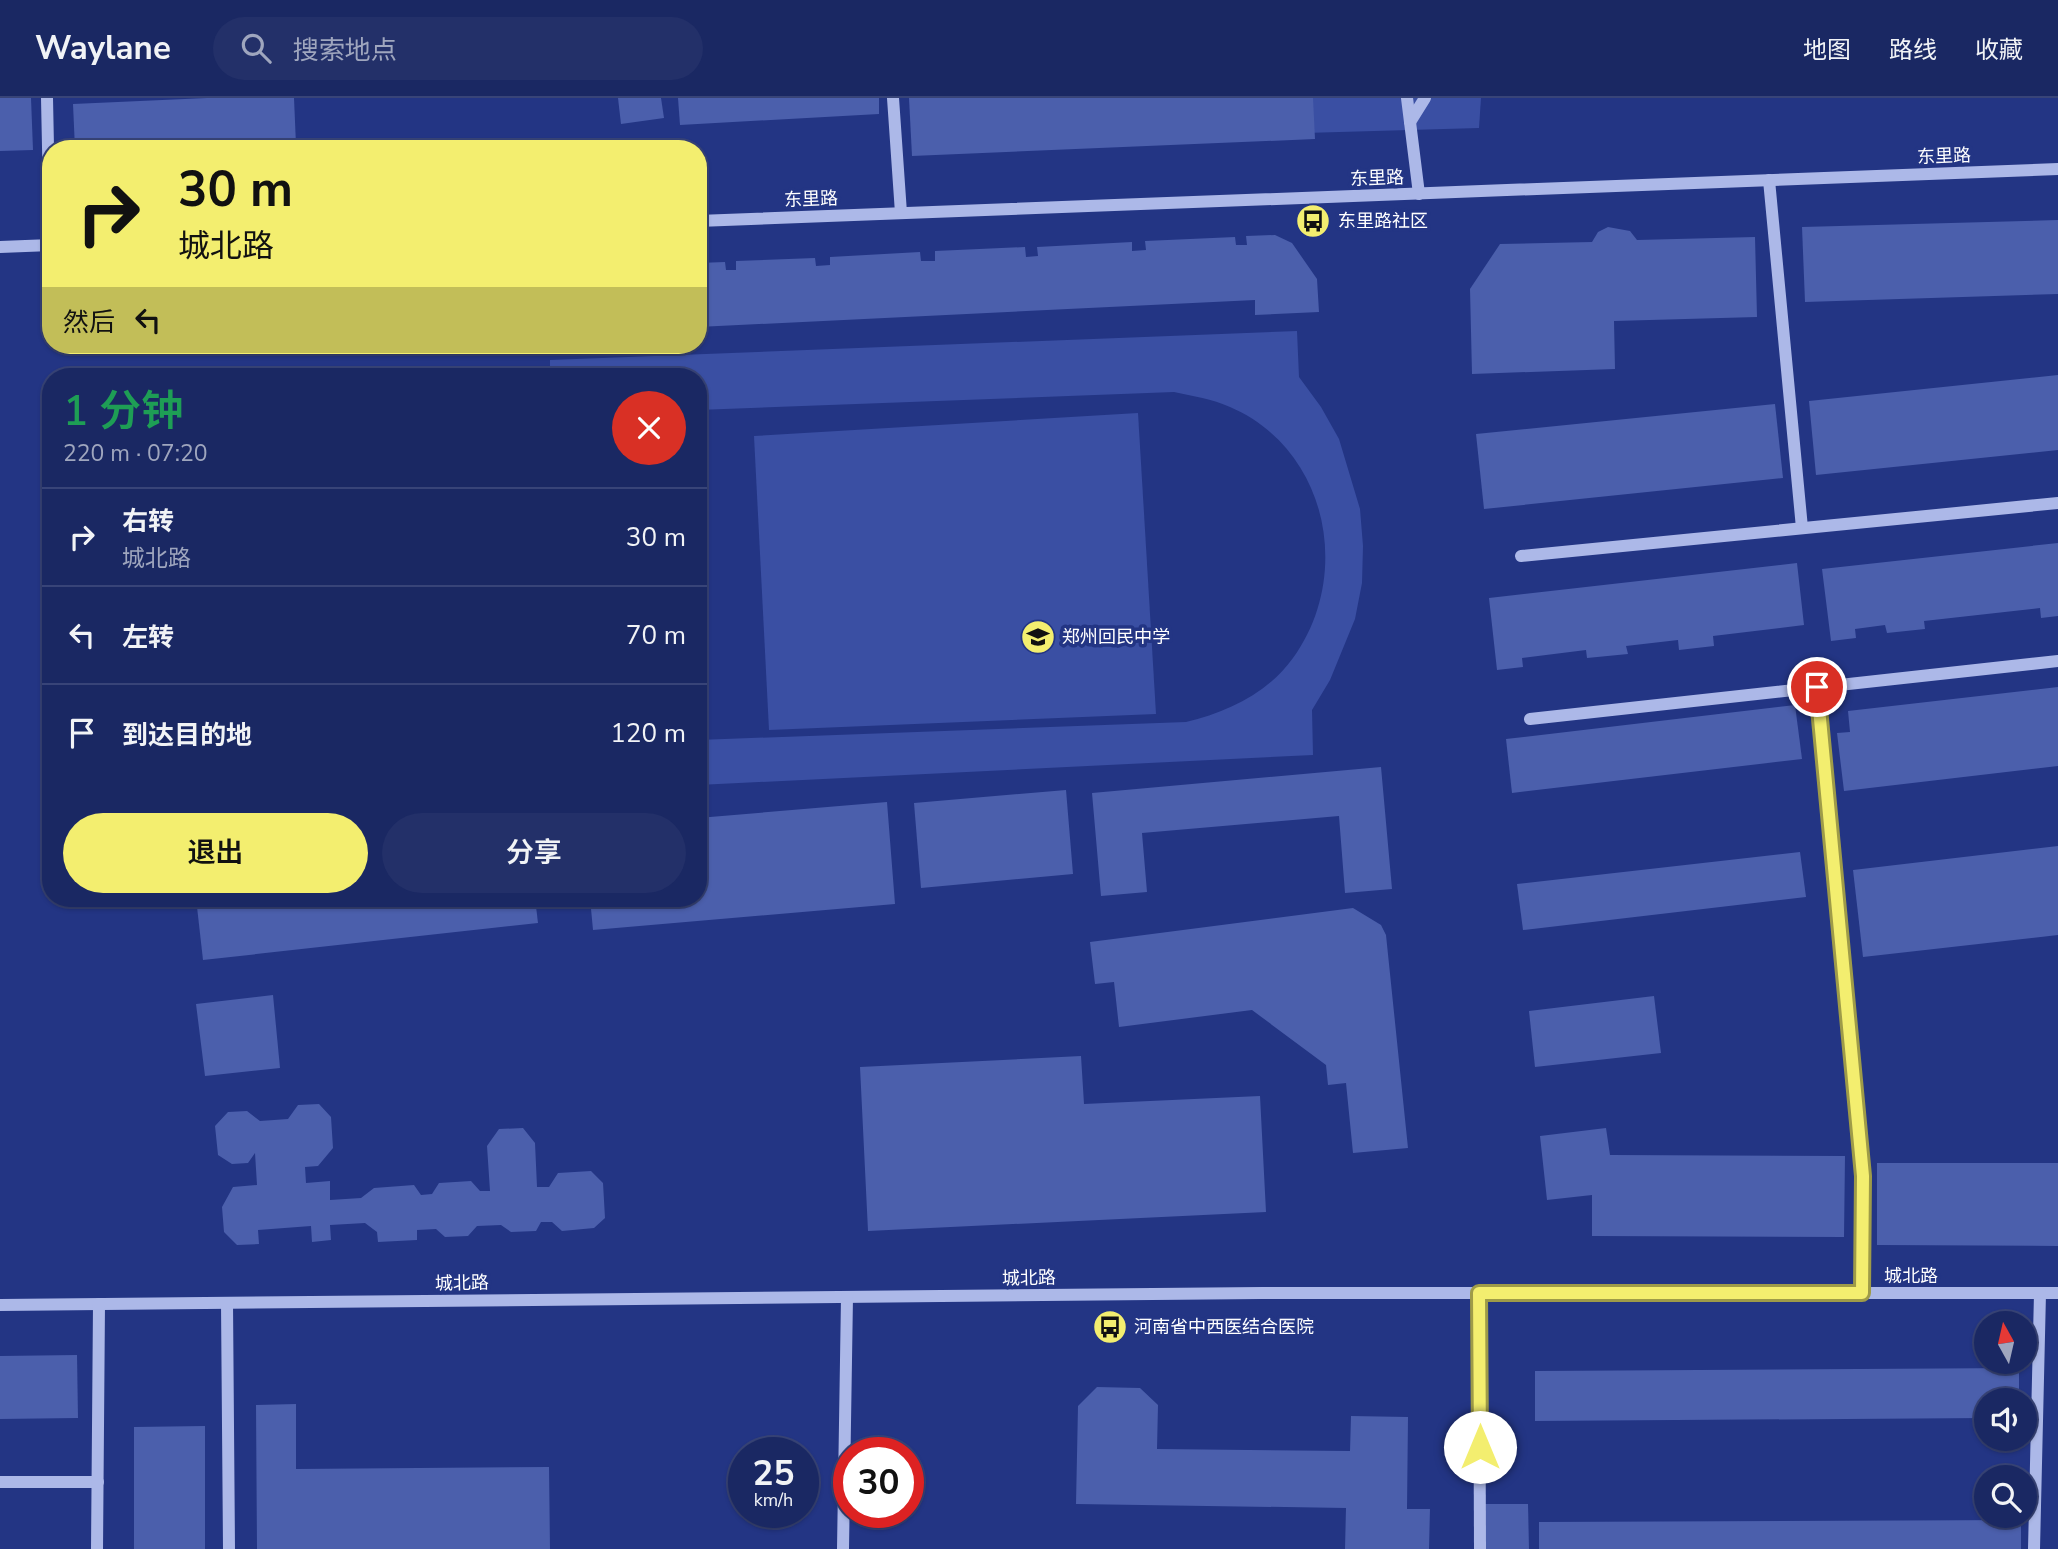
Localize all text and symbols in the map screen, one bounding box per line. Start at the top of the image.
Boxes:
search box [213,17,703,80]
text: Waylane [35,26,171,71]
icon: search [237,29,275,67]
text: 搜索地点 [293,33,397,68]
text: 地图 [1803,34,1851,66]
text: 路线 [1889,34,1937,66]
text: 收藏 [1975,34,2023,66]
street label: 东里路 [1917,143,1971,169]
text: 30 m [178,156,293,223]
street label: 东里路 [1350,165,1404,191]
icon: right [63,168,154,259]
street label: 东里路 [784,186,838,212]
bus stop icon: 东里路社区 [1294,202,1332,240]
place label: 东里路社区 [1338,209,1428,233]
text: 城北路 [178,225,274,268]
icon: left [129,301,167,339]
text: 然后 [63,305,115,340]
text: 1 分钟 [63,383,183,440]
button: close [612,391,686,465]
text: 220 m · 07:20 [63,438,208,469]
text: 右转 [122,504,174,539]
icon: right [63,518,101,556]
text: 30 m [626,520,686,555]
text: 城北路 [122,543,191,574]
icon: left [63,616,101,654]
text: 70 m [626,618,686,653]
school or university icon: 郑州回民中学 [1019,618,1057,656]
text: 左转 [122,620,174,655]
place label: 郑州回民中学 [1062,625,1170,649]
pin [1787,657,1847,717]
icon: arrive [1798,668,1836,706]
icon: arrive [63,714,101,752]
text: 120 m [610,716,686,751]
text: 到达目的地 [122,718,252,753]
button: 退出 [63,813,368,893]
button: 分享 [382,813,686,893]
street label: 城北路 [1884,1264,1938,1288]
street label: 城北路 [1002,1266,1056,1290]
street label: 城北路 [435,1271,489,1295]
bus stop icon: 河南省中西医结合医院 [1091,1308,1129,1346]
north arrow [1974,1311,2037,1374]
map controls [1974,1311,2037,1528]
place label: 河南省中西医结合医院 [1134,1315,1314,1339]
button: sound [1974,1388,2037,1451]
position arrow [1443,1410,1517,1484]
speed limit sign: 30 [833,1437,924,1528]
text: 25 [752,1450,795,1497]
button: search [1974,1465,2037,1528]
text: km/h [754,1488,793,1512]

